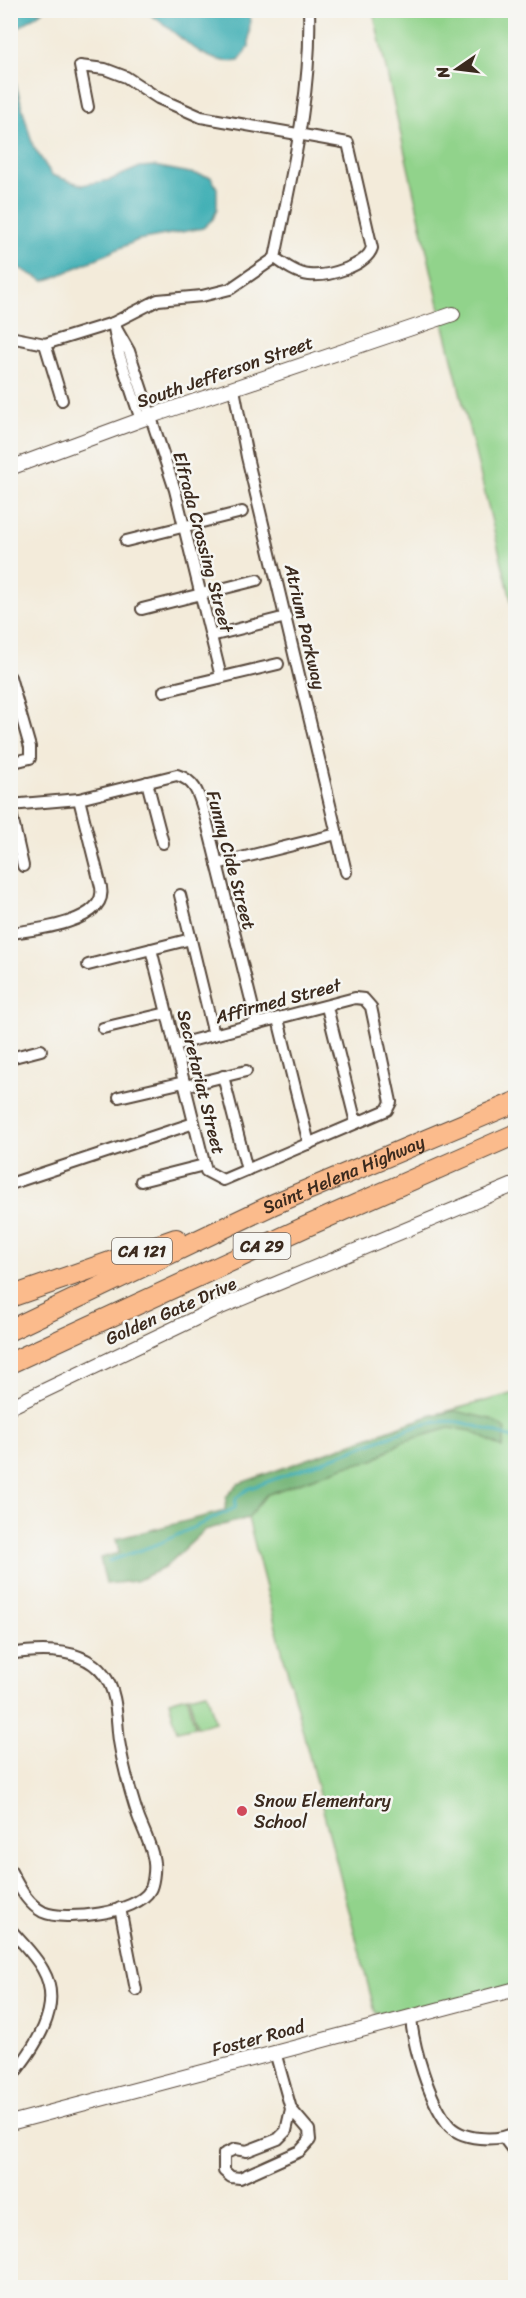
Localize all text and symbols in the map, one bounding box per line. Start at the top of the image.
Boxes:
north arrow [427,39,487,99]
text: N [427,63,459,82]
street label: South Jefferson Street [132,327,318,417]
street label: Elfrada Crossing Street [163,448,243,637]
street label: Atrium Parkway [275,560,335,694]
street label: Funny Cide Street [197,787,265,933]
street label: Affirmed Street [211,969,345,1033]
street label: Secretariat Street [168,1006,234,1158]
street label: Saint Helena Highway [257,1126,431,1223]
road number: CA 29 [234,1233,290,1259]
road number: CA 121 [112,1238,172,1264]
street label: Golden Gate Drive [100,1268,242,1354]
place label: Snow Elementary School [254,1785,392,1838]
marker: Snow Elementary School [235,1804,249,1818]
street label: Foster Road [208,2010,309,2066]

